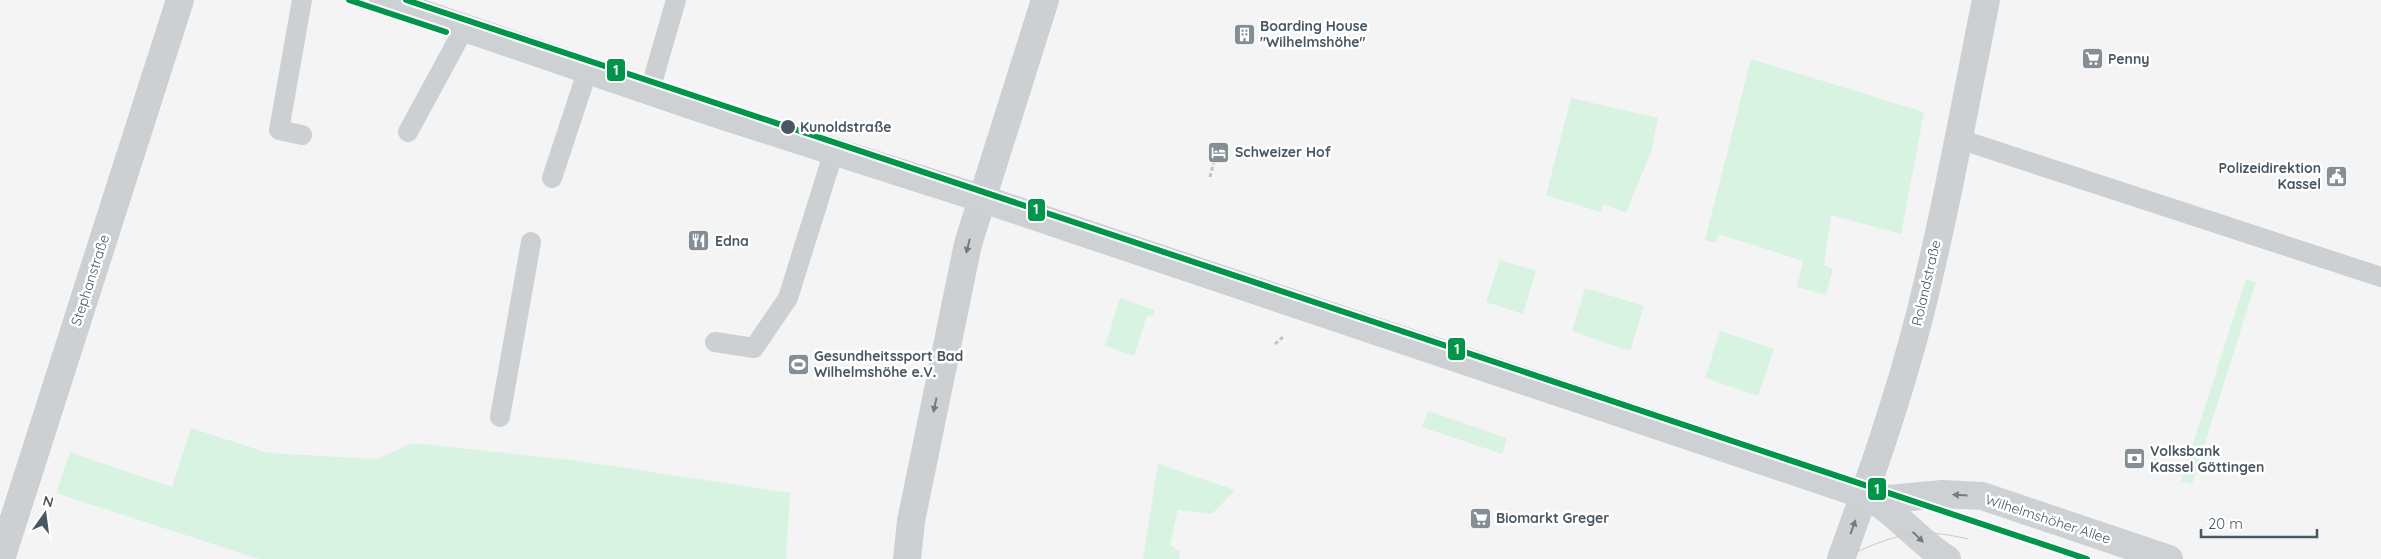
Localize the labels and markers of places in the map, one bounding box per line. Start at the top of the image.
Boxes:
place label: Boarding House "Wilhelmshöhe" [1260,17,1368,51]
building icon: Boarding House "Wilhelmshöhe" [1232,22,1256,46]
supermarket icon: Penny [2080,47,2104,71]
place label: Penny [2108,50,2149,68]
marker: Kunoldstraße [779,118,797,136]
place label: Kunoldstraße [800,118,892,136]
hotel icon: Schweizer Hof [1207,140,1231,164]
place label: Schweizer Hof [1235,143,1332,161]
place label: Polizeidirektion Kassel [2218,159,2321,193]
public building icon: Polizeidirektion Kassel [2325,164,2349,188]
restaurant icon: Edna [687,229,711,253]
place label: Edna [715,232,749,250]
place label: Gesundheitssport Bad Wilhelmshöhe e.V. [814,347,963,381]
sports icon: Gesundheitssport Bad Wilhelmshöhe e.V. [786,352,810,376]
place label: Volksbank Kassel Göttingen [2150,442,2264,476]
bank icon: Volksbank Kassel Göttingen [2122,447,2146,471]
supermarket icon: Biomarkt Greger [1468,506,1492,530]
place label: Biomarkt Greger [1496,509,1609,527]

